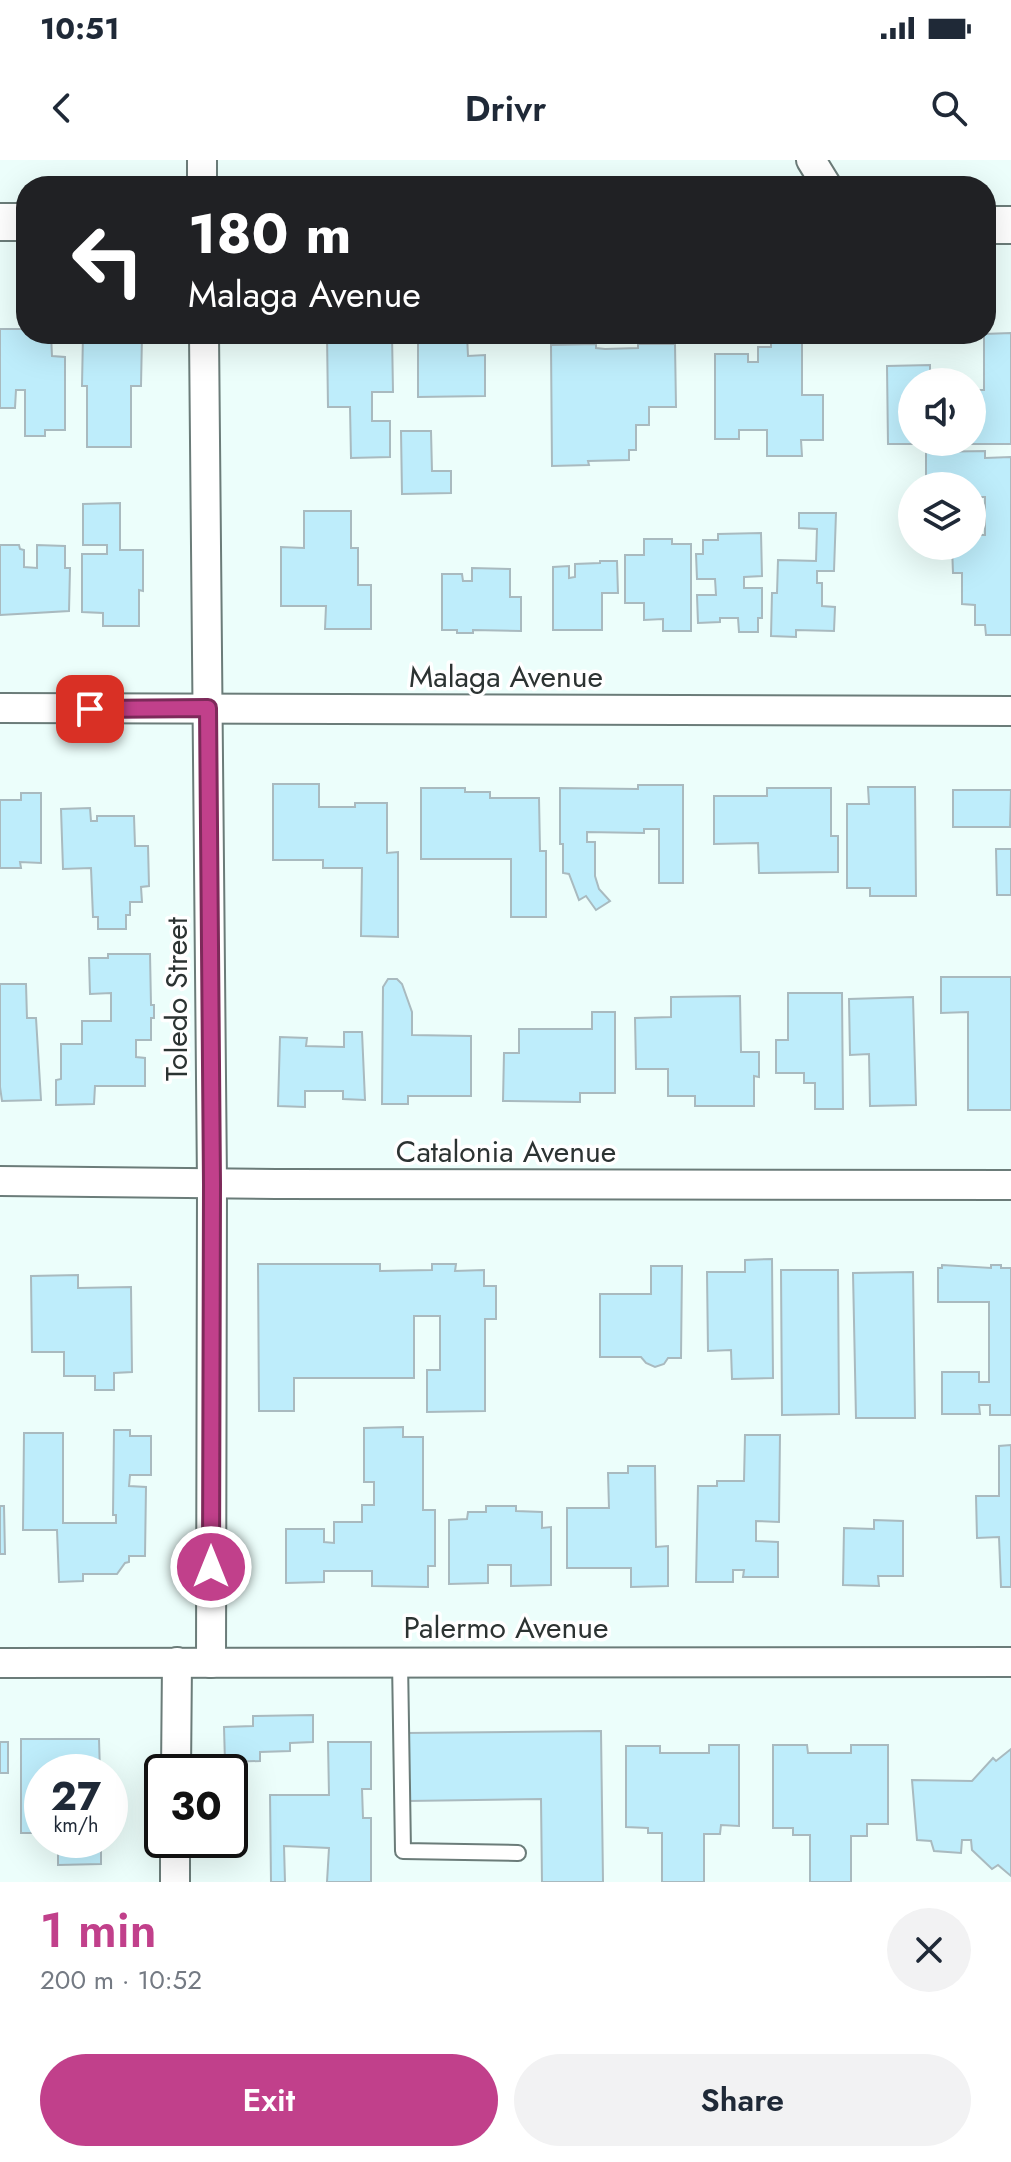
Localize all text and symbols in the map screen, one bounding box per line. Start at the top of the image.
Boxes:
text: 10:51 [40,7,119,50]
text: Drivr [465,82,546,134]
icon: back [40,86,84,130]
icon: search [927,86,971,130]
text: 180 m [188,193,351,274]
icon: left [56,208,160,312]
text: Malaga Avenue [188,268,421,320]
map controls [898,368,986,560]
button: sound [898,368,986,456]
button: layers [898,472,986,560]
street label: Malaga Avenue [409,655,603,698]
pin [56,675,124,743]
icon: arrive [68,687,112,731]
street label: Toledo Street [155,916,198,1081]
street label: Catalonia Avenue [396,1130,616,1173]
position arrow [169,1525,253,1609]
street label: Palermo Avenue [404,1606,608,1649]
speed limit sign: 30 [144,1754,248,1858]
text: 27 [51,1767,101,1825]
text: km/h [53,1811,99,1840]
text: 1 min [40,1896,157,1965]
button: close [887,1908,971,1992]
text: 200 m · 10:52 [40,1961,202,1999]
button: Exit [40,2054,498,2146]
button: Share [514,2054,971,2146]

